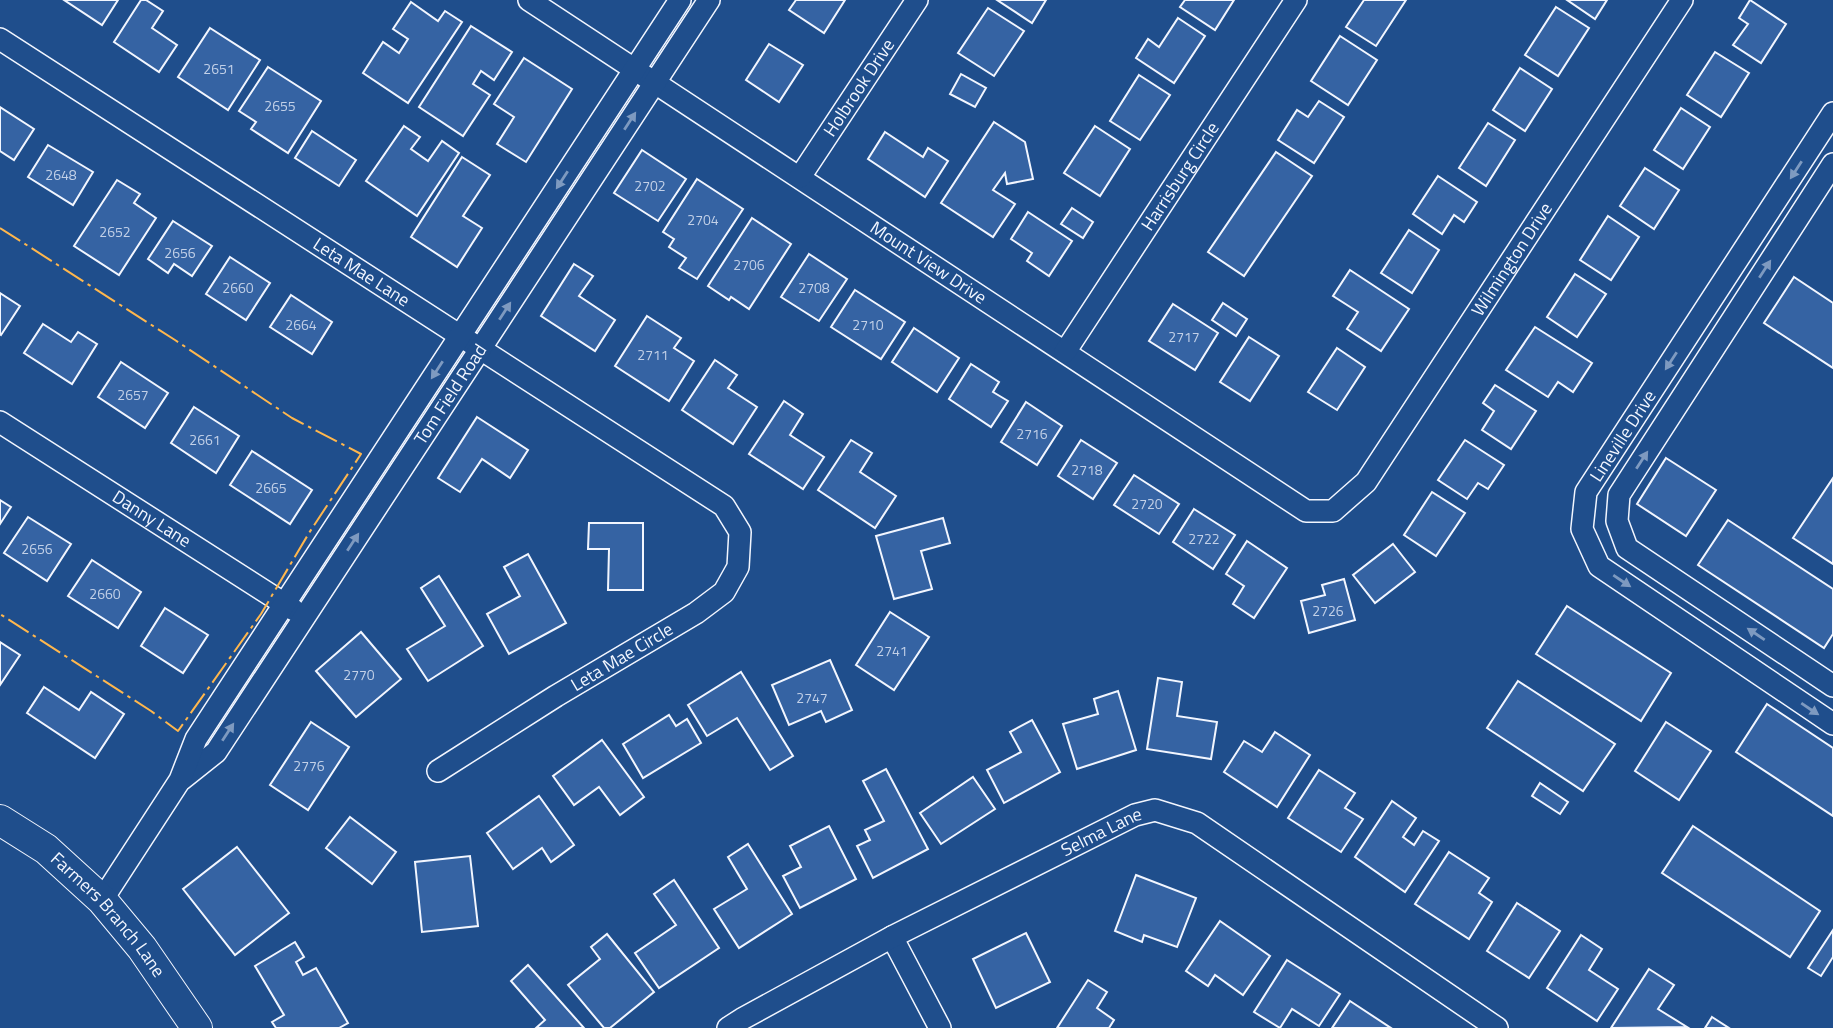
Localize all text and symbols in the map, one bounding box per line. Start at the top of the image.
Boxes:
street label: Holbrook Drive [816,33,901,142]
house number: 2651 [203,58,235,79]
house number: 2655 [264,95,296,116]
one-way arrow [623,112,637,130]
street label: Harrisburg Circle [1134,116,1225,236]
one-way arrow [1789,160,1802,180]
house number: 2648 [45,164,77,185]
one-way arrow [555,171,569,189]
house number: 2702 [634,175,666,196]
street label: Wilmington Drive [1464,197,1559,321]
house number: 2704 [687,209,719,230]
street label: Mount View Drive [865,214,992,310]
house number: 2652 [99,221,131,242]
street label: Leta Mae Lane [308,230,415,313]
house number: 2656 [164,242,196,263]
house number: 2706 [733,254,765,275]
one-way arrow [1759,259,1772,279]
house number: 2660 [222,277,254,298]
house number: 2708 [798,277,830,298]
one-way arrow [498,302,512,320]
house number: 2664 [285,314,317,335]
house number: 2710 [852,314,884,335]
house number: 2717 [1168,326,1200,347]
street label: Tom Field Road [407,338,493,450]
house number: 2711 [637,344,669,365]
one-way arrow [1665,351,1678,370]
one-way arrow [431,361,444,380]
house number: 2657 [117,384,149,405]
street label: Lineville Drive [1583,385,1662,487]
house number: 2716 [1016,423,1048,444]
house number: 2661 [189,429,221,450]
one-way arrow [1635,451,1649,469]
house number: 2718 [1071,459,1103,480]
house number: 2665 [255,477,287,498]
street label: Danny Lane [107,483,197,554]
house number: 2720 [1131,493,1163,514]
house number: 2722 [1188,528,1220,549]
one-way arrow [346,533,360,551]
house number: 2656 [21,538,53,559]
one-way arrow [1612,574,1631,587]
house number: 2660 [89,583,121,604]
house number: 2726 [1312,600,1344,621]
street label: Leta Mae Circle [566,615,678,698]
one-way arrow [1746,628,1766,641]
house number: 2741 [876,640,908,661]
house number: 2770 [343,664,375,685]
house number: 2747 [796,687,828,708]
one-way arrow [1800,702,1820,715]
one-way arrow [222,723,235,742]
house number: 2776 [293,755,325,776]
street label: Selma Lane [1056,800,1144,863]
street label: Farmers Branch Lane [45,846,172,982]

